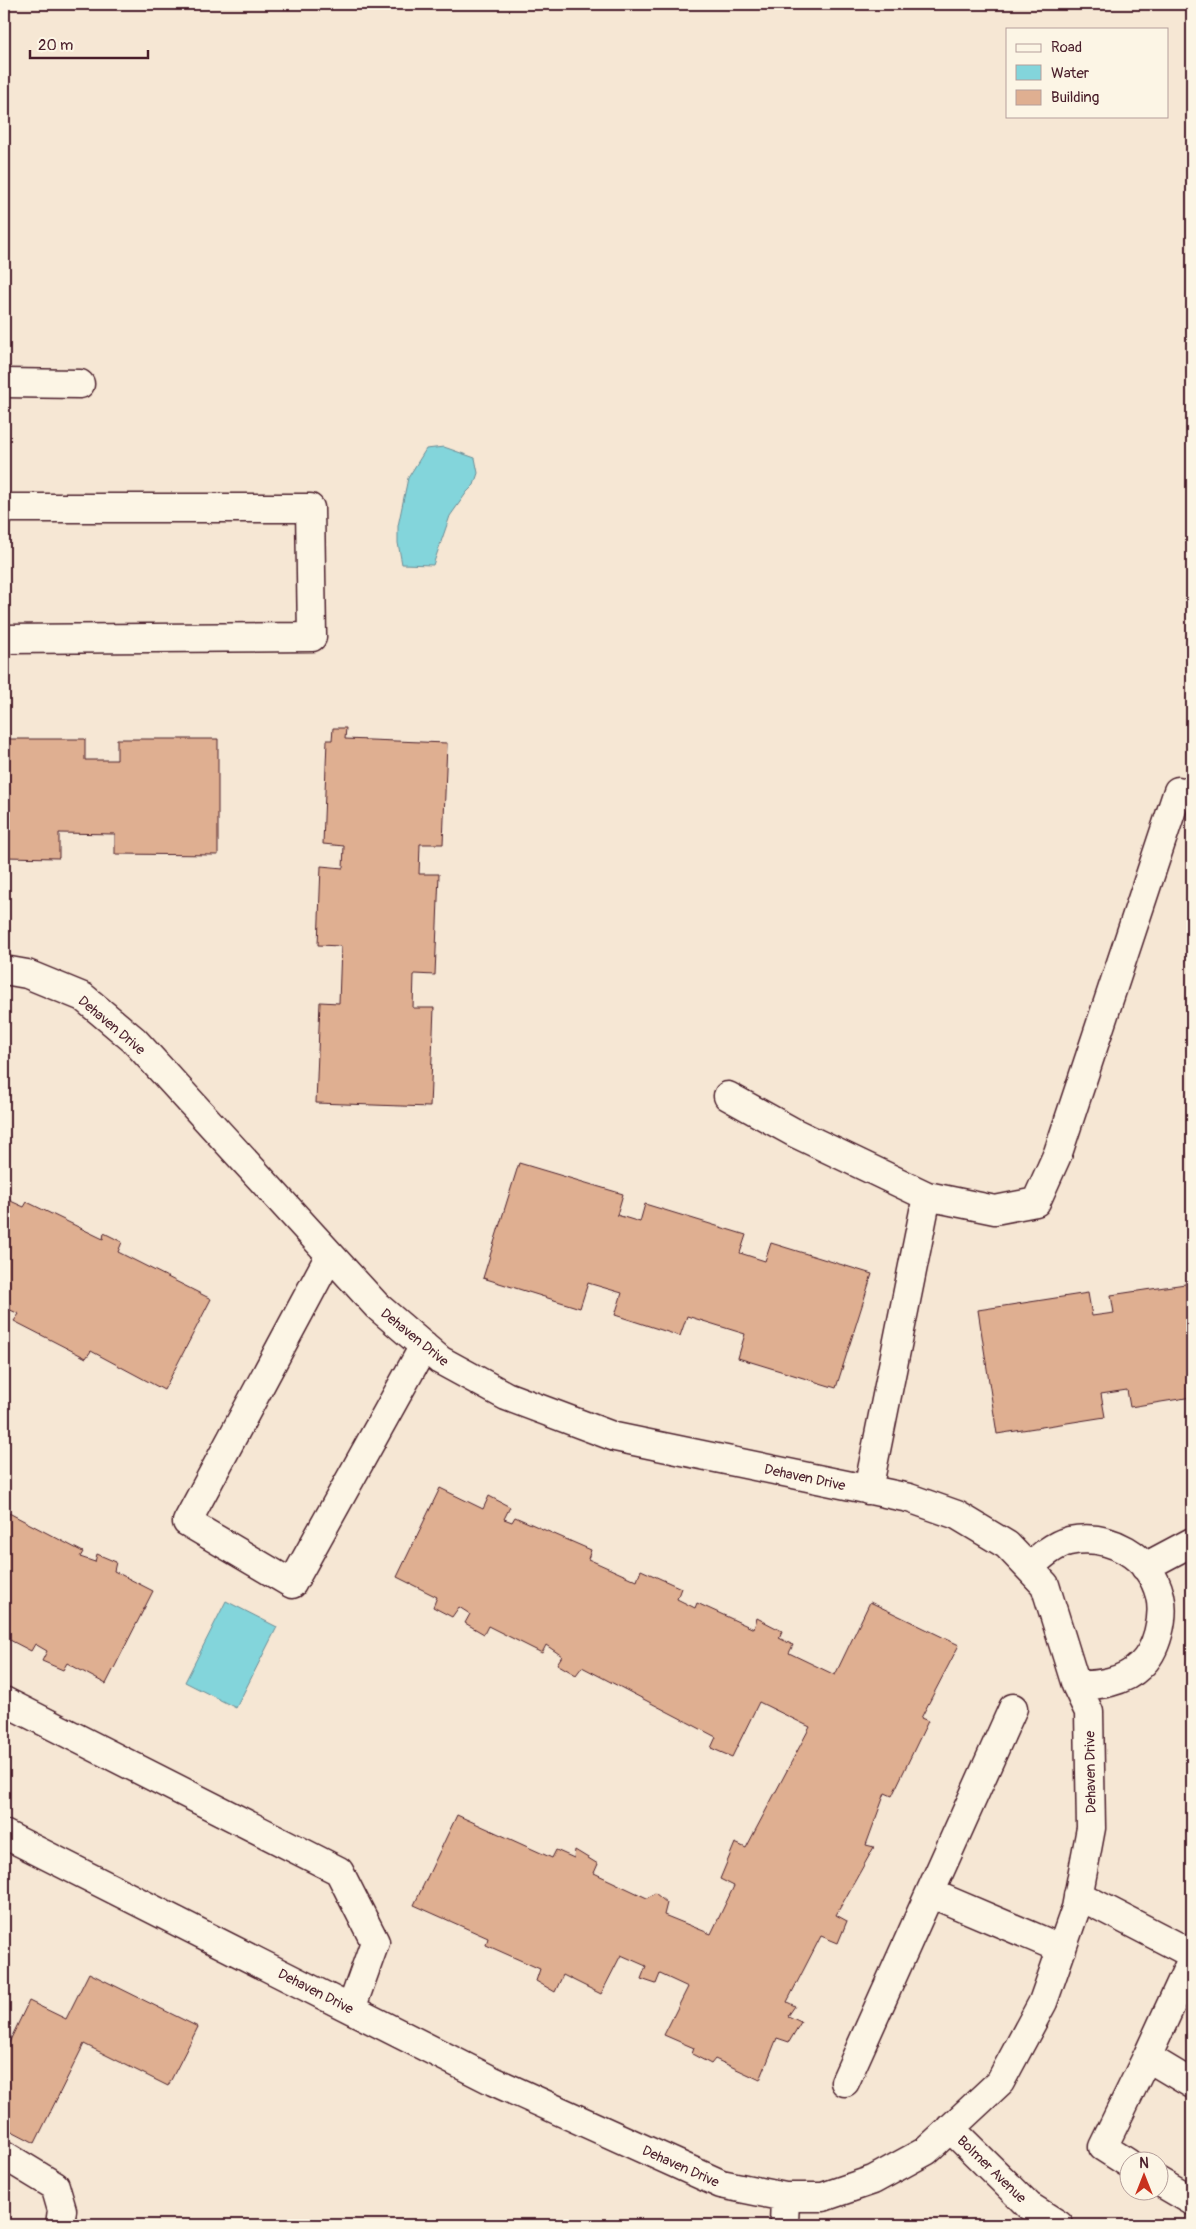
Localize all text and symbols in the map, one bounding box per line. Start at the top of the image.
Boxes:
scale bar [30,28,148,60]
legend [1006,28,1168,118]
text: 20 m [38,36,73,55]
text: Road [1051,38,1082,57]
text: Water [1051,64,1090,83]
text: Building [1051,88,1099,107]
street label: Dehaven Drive [75,992,149,1058]
street label: Dehaven Drive [377,1305,452,1370]
street label: Dehaven Drive [763,1461,847,1494]
street label: Dehaven Drive [1081,1730,1100,1813]
street label: Dehaven Drive [275,1965,356,2018]
street label: Bolmer Avenue [954,2132,1030,2207]
street label: Dehaven Drive [640,2142,722,2191]
north arrow [1118,2152,1168,2202]
text: N [1139,2155,1149,2172]

